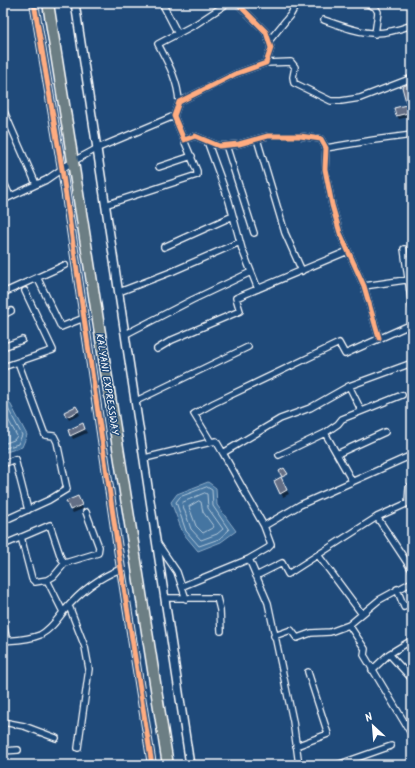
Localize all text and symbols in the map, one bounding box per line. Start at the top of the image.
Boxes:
street label: KALYANI EXPRESSWAY [91,332,123,437]
north arrow [353,706,393,746]
text: N [362,708,376,728]

